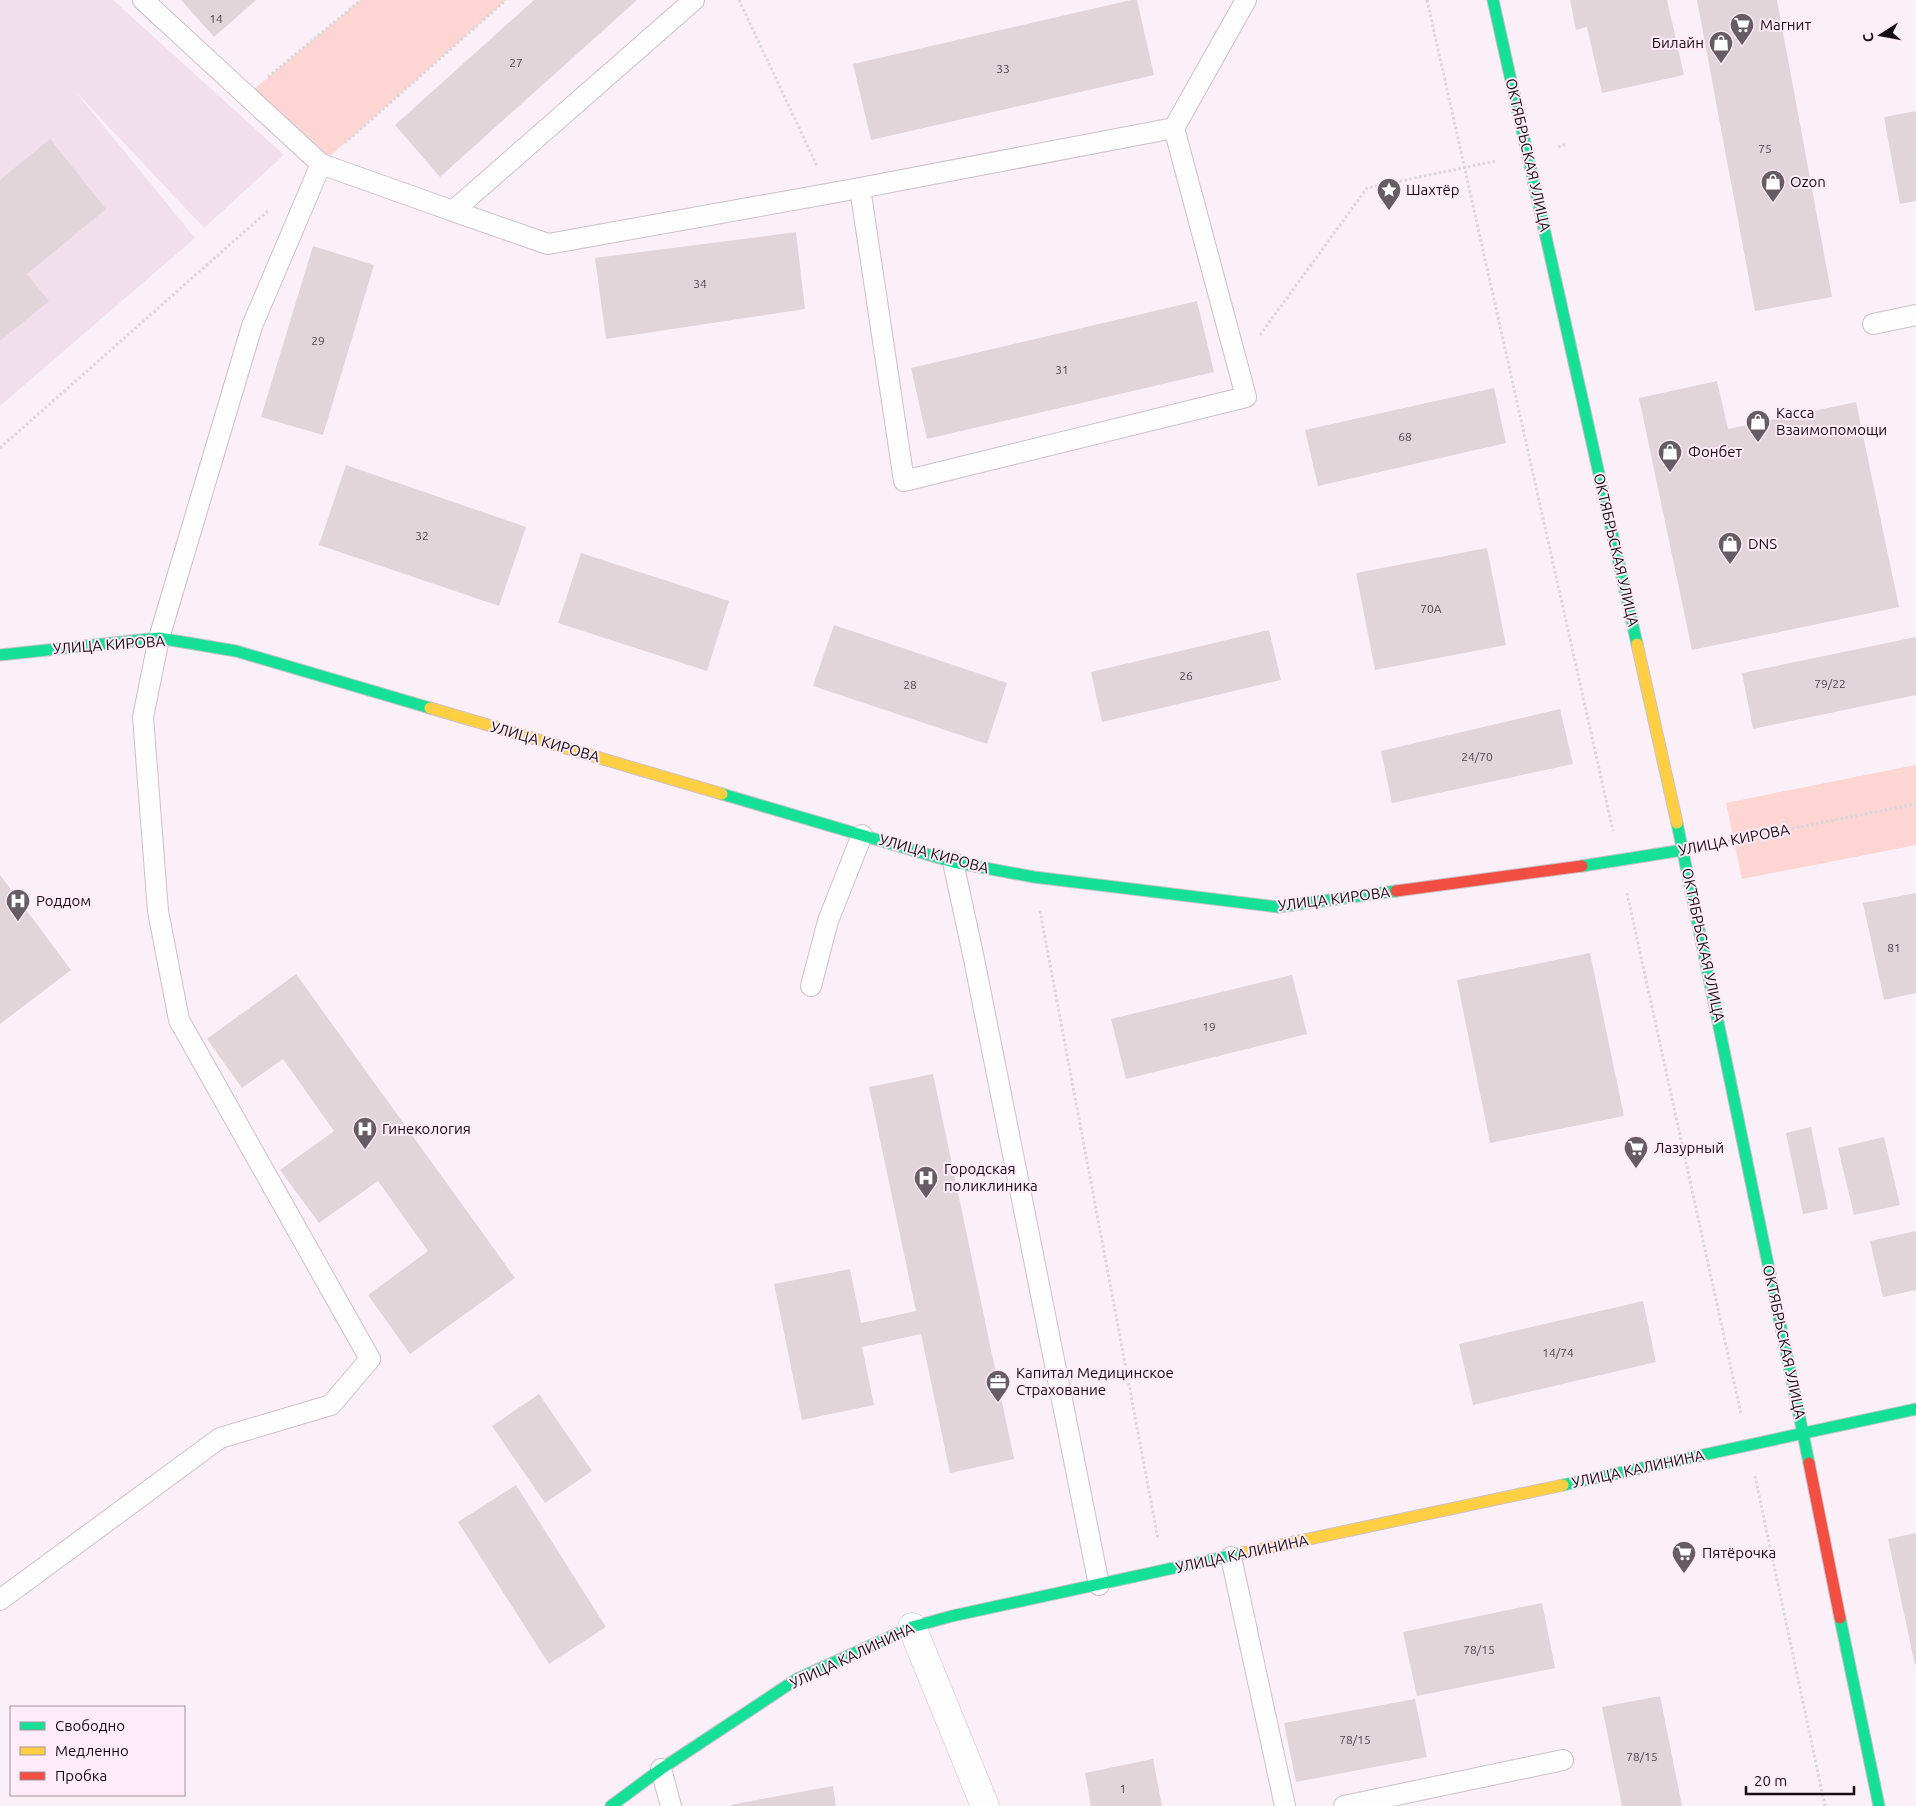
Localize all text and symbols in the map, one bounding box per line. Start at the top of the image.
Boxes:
north arrow [1856,10,1906,60]
house number: 14 [209,12,223,25]
supermarket icon: Магнит [1729,12,1755,46]
place label: Магнит [1760,16,1811,33]
shop icon: Билайн [1708,30,1734,64]
text: С [1860,32,1877,43]
place label: Билайн [1652,34,1704,51]
house number: 27 [509,56,523,69]
house number: 33 [996,62,1010,75]
street label: ОКТЯБРЬСКАЯ УЛИЦА [1503,77,1554,233]
house number: 75 [1758,142,1772,155]
shop icon: Ozon [1760,169,1786,203]
place label: Ozon [1790,173,1826,190]
place icon: Шахтёр [1376,177,1402,211]
place label: Шахтёр [1406,181,1460,198]
house number: 34 [693,277,707,290]
house number: 29 [311,334,325,347]
house number: 31 [1055,363,1069,376]
place label: Касса Взаимопомощи [1776,404,1887,438]
shop icon: Касса Взаимопомощи [1745,409,1771,443]
house number: 68 [1398,430,1412,443]
shop icon: Фонбет [1657,439,1683,473]
place label: Фонбет [1688,443,1743,460]
street label: ОКТЯБРЬСКАЯ УЛИЦА [1591,472,1642,628]
house number: 32 [415,529,429,542]
shop icon: DNS [1717,531,1743,565]
place label: DNS [1748,535,1777,552]
house number: 70А [1420,602,1442,615]
street label: УЛИЦА КИРОВА [52,632,166,657]
house number: 26 [1179,669,1193,682]
house number: 79/22 [1814,677,1846,690]
house number: 28 [903,678,917,691]
street label: УЛИЦА КИРОВА [489,718,602,765]
house number: 24/70 [1461,750,1493,763]
street label: УЛИЦА КИРОВА [1677,820,1791,859]
street label: УЛИЦА КИРОВА [878,831,991,876]
street label: ОКТЯБРЬСКАЯ УЛИЦА [1679,866,1728,1024]
street label: УЛИЦА КИРОВА [1277,883,1391,914]
hospital icon: Роддом [5,888,31,922]
place label: Роддом [36,892,91,909]
house number: 81 [1887,941,1901,954]
house number: 19 [1202,1020,1216,1033]
hospital icon: Гинекология [352,1116,378,1150]
place label: Гинекология [382,1120,471,1137]
supermarket icon: Лазурный [1623,1135,1649,1169]
place label: Лазурный [1654,1139,1724,1156]
place label: Городская поликлиника [944,1160,1038,1194]
hospital icon: Городская поликлиника [913,1165,939,1199]
street label: ОКТЯБРЬСКАЯ УЛИЦА [1760,1263,1809,1421]
house number: 14/74 [1542,1346,1574,1359]
place label: Капитал Медицинское Страхование [1016,1364,1174,1398]
office icon: Капитал Медицинское Страхование [985,1369,1011,1403]
street label: УЛИЦА КАЛИНИНА [1570,1446,1706,1491]
street label: УЛИЦА КАЛИНИНА [1174,1531,1310,1576]
supermarket icon: Пятёрочка [1671,1540,1697,1574]
place label: Пятёрочка [1702,1544,1776,1561]
street label: УЛИЦА КАЛИНИНА [787,1619,917,1692]
house number: 78/15 [1463,1643,1495,1656]
legend [10,1706,185,1796]
text: Свободно [55,1717,125,1734]
house number: 78/15 [1339,1733,1371,1746]
text: Медленно [55,1742,129,1759]
house number: 78/15 [1626,1750,1658,1763]
scale bar [1746,1764,1854,1796]
text: Пробка [55,1767,107,1784]
text: 20 m [1754,1772,1787,1789]
house number: 1 [1120,1782,1126,1795]

